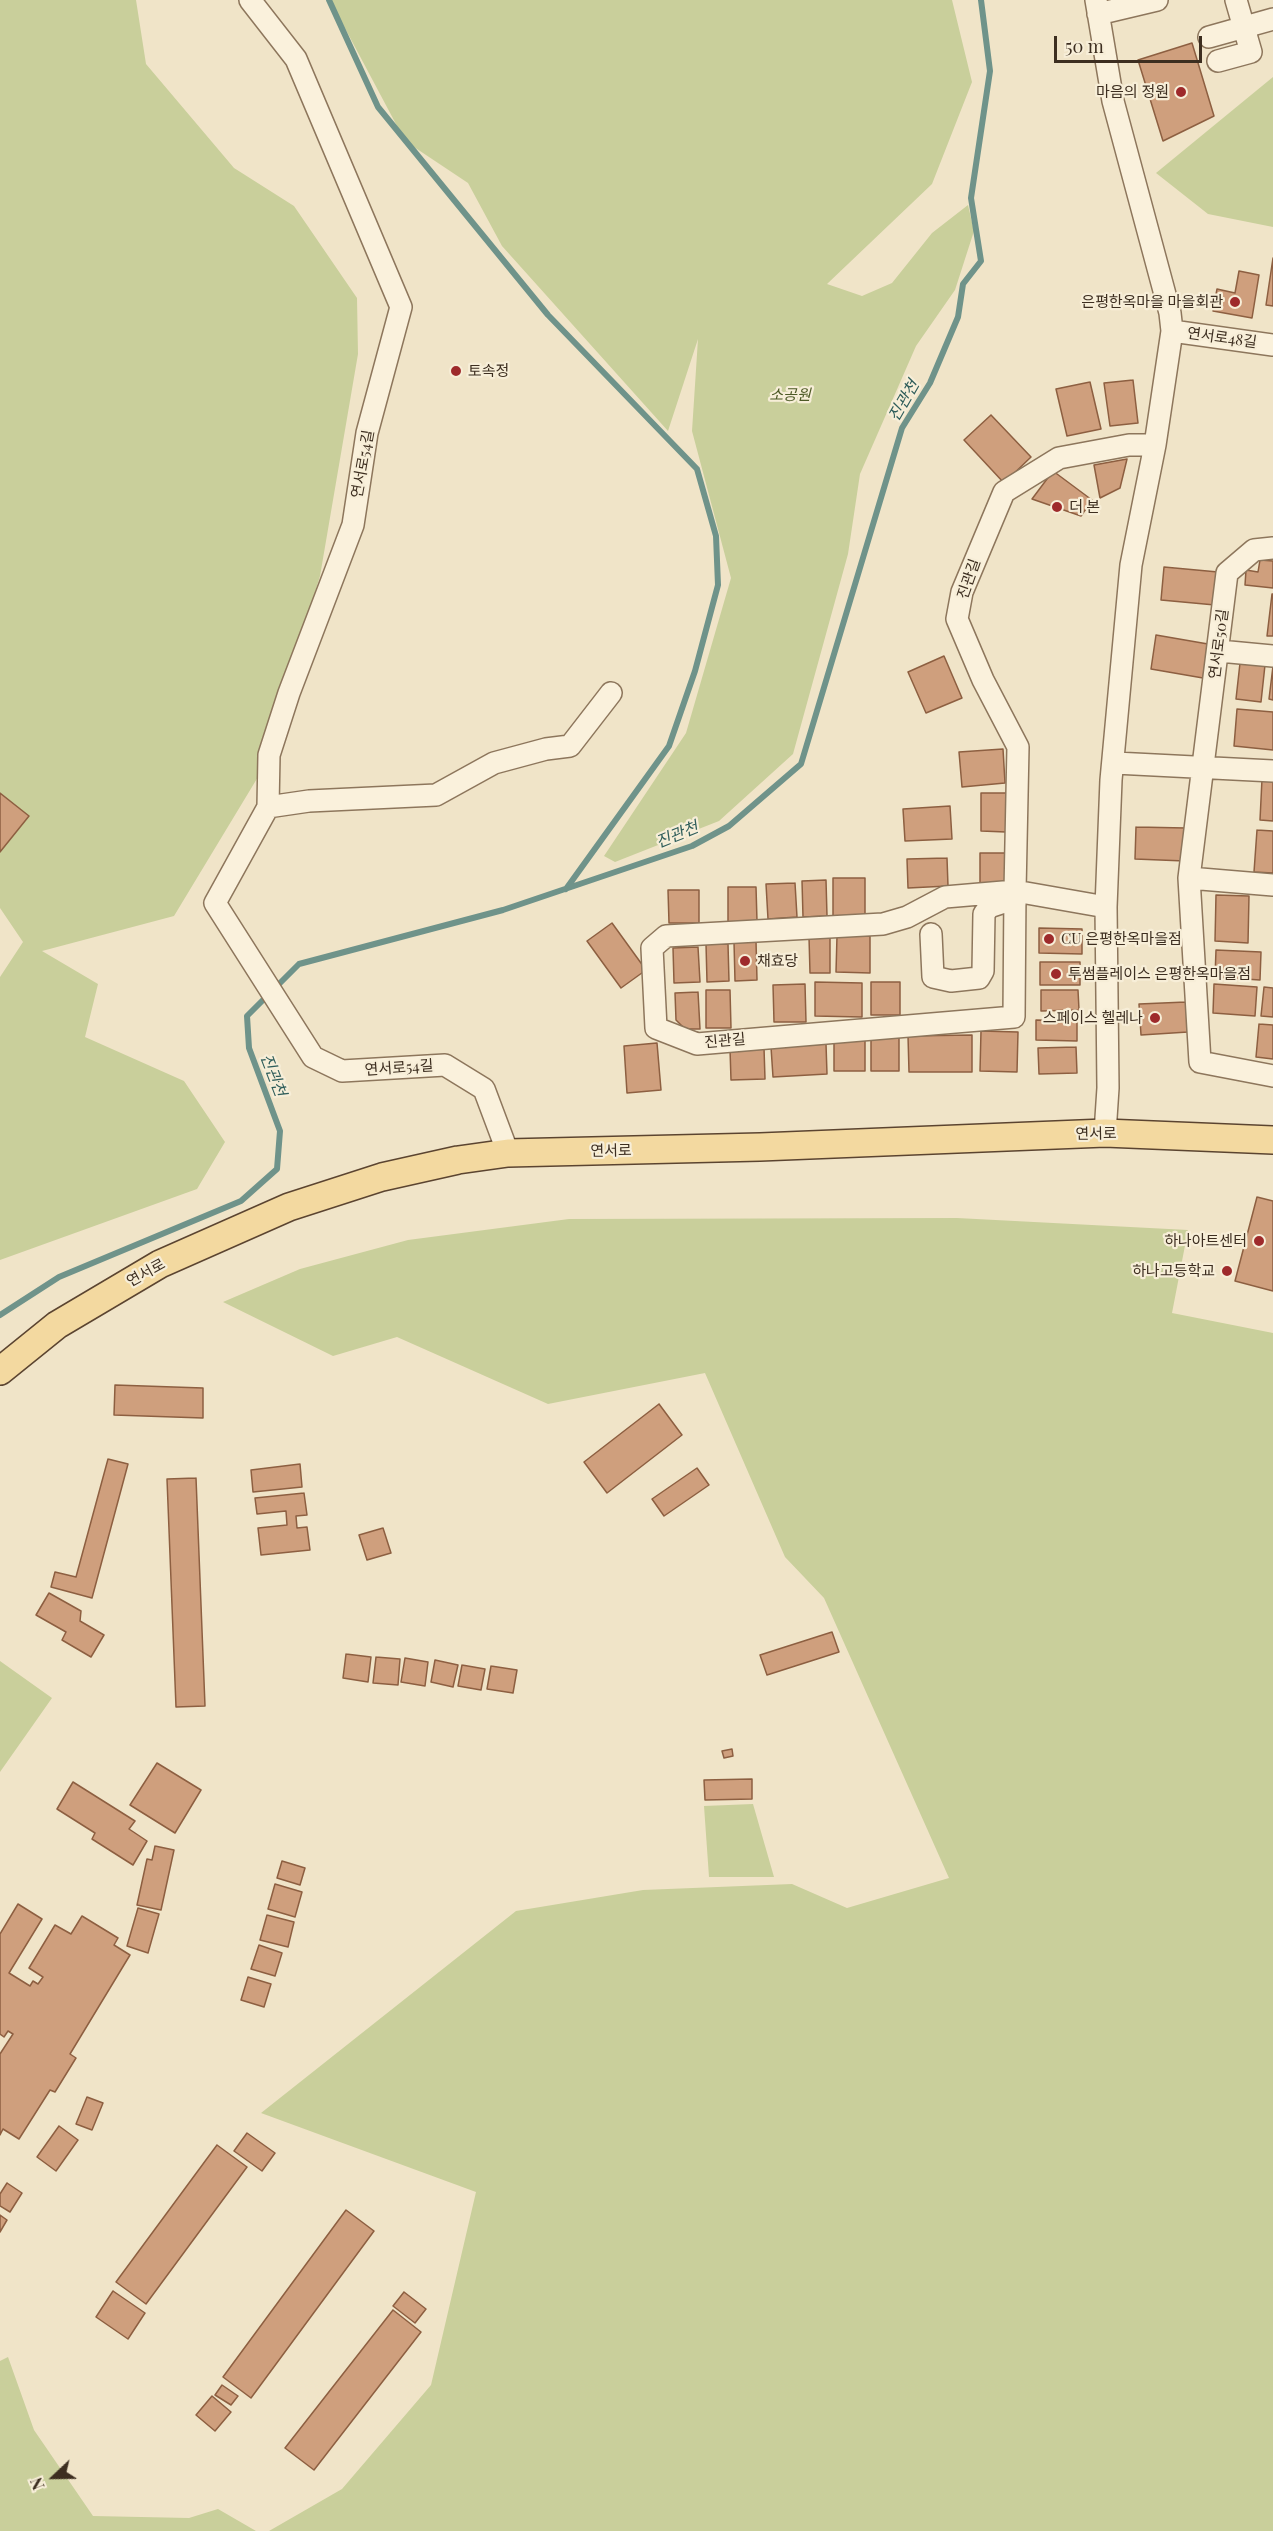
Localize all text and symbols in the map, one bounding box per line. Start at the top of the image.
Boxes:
scale bar [1057,24,1206,62]
text: 50 m [1065,34,1104,58]
place label: 마음의 정원 [1096,83,1169,101]
marker: 마음의 정원 [1174,85,1188,99]
place label: 은평한옥마을 마을회관 [1081,293,1223,311]
marker: 은평한옥마을 마을회관 [1228,295,1242,309]
street label: 연서로48길 [1186,324,1258,352]
place label: 토속정 [468,362,509,380]
marker: 토속정 [449,364,463,378]
water label: 진관천 [885,377,923,425]
park label: 소공원 [769,386,811,404]
street label: 연서로54길 [348,429,378,499]
place label: 더 본 [1069,498,1100,516]
marker: 더 본 [1050,500,1064,514]
street label: 진관길 [954,556,984,602]
street label: 연서로50길 [1206,608,1232,680]
water label: 진관천 [653,818,701,852]
place label: CU 은평한옥마을점 [1061,930,1182,948]
marker: CU 은평한옥마을점 [1042,932,1056,946]
place label: 채효당 [757,952,798,970]
marker: 채효당 [738,954,752,968]
place label: 투썸플레이스 은평한옥마을점 [1068,965,1251,983]
marker: 투썸플레이스 은평한옥마을점 [1049,967,1063,981]
place label: 스페이스 헬레나 [1043,1009,1143,1027]
marker: 스페이스 헬레나 [1148,1011,1162,1025]
street label: 진관길 [704,1030,746,1052]
water label: 진관천 [256,1051,290,1099]
street label: 연서로54길 [364,1057,434,1079]
street label: 연서로 [1075,1125,1117,1143]
street label: 연서로 [590,1142,632,1160]
place label: 하나아트센터 [1164,1232,1247,1250]
marker: 하나아트센터 [1252,1234,1266,1248]
street label: 연서로 [124,1255,168,1291]
place label: 하나고등학교 [1132,1262,1215,1280]
marker: 하나고등학교 [1220,1264,1234,1278]
north arrow [24,2447,84,2507]
text: N [25,2475,49,2493]

